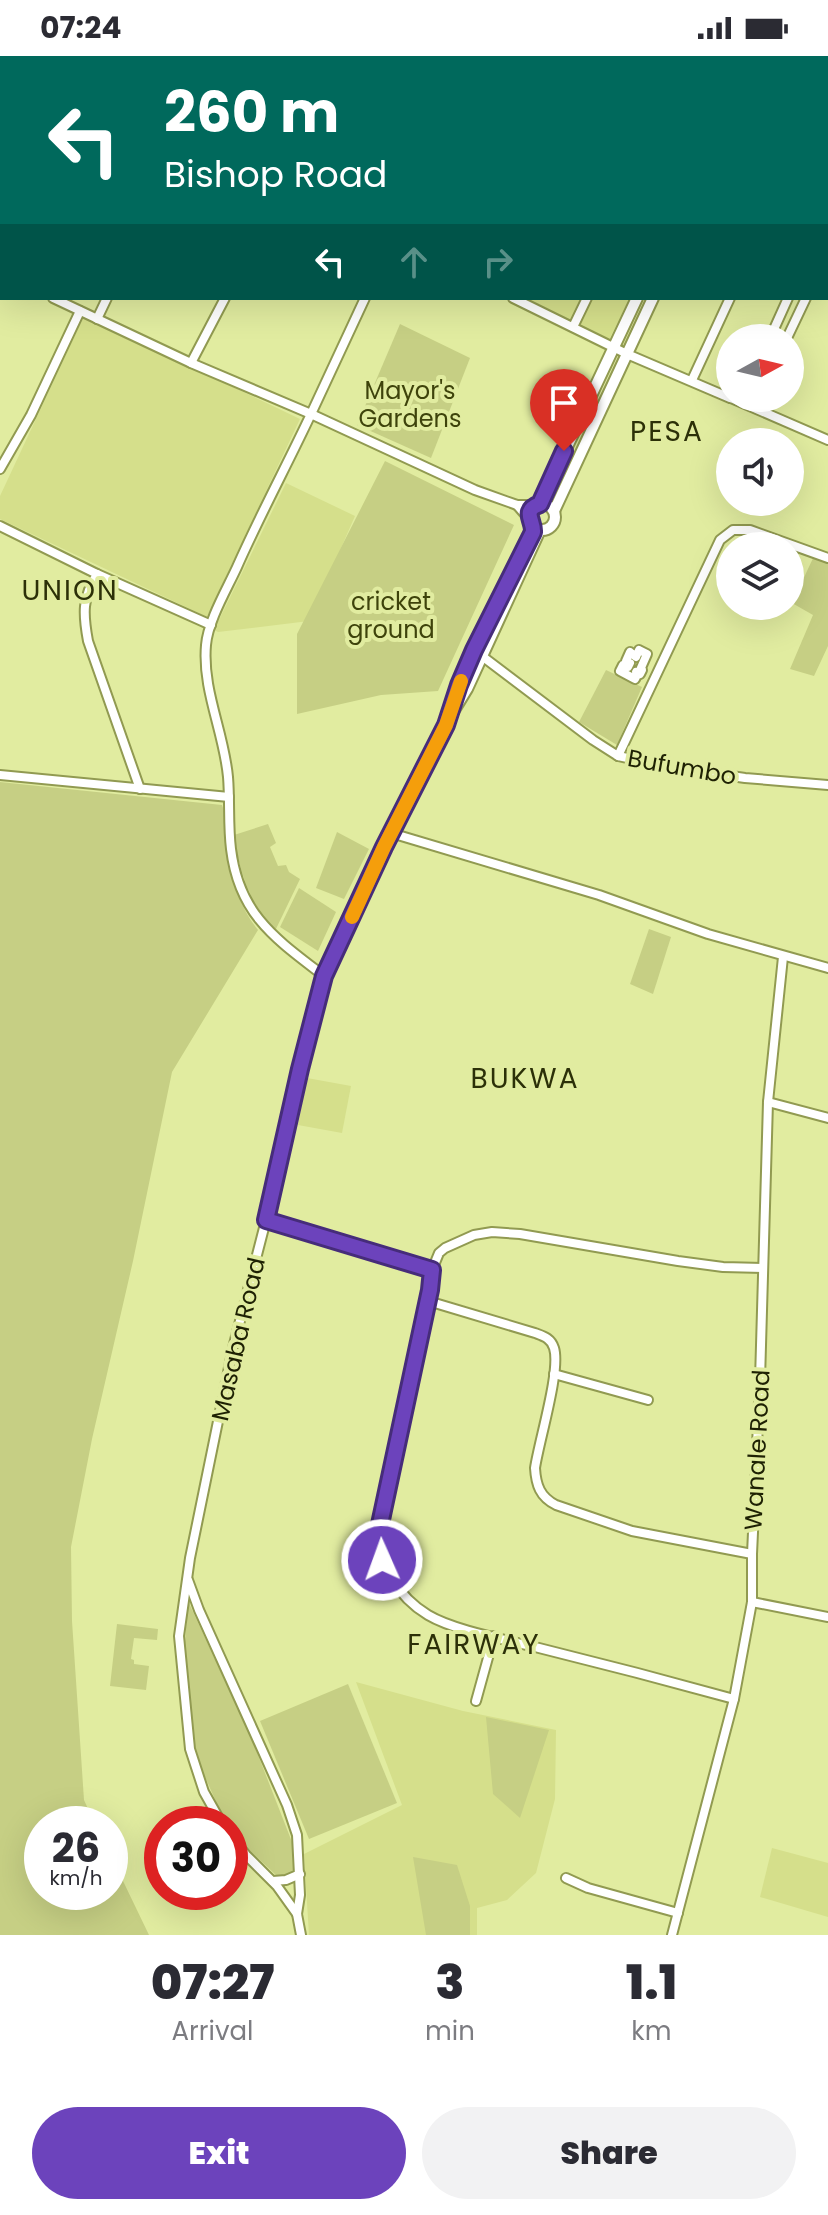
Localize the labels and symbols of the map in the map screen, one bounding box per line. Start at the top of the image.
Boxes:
north arrow [716,324,804,412]
pin [530,369,598,451]
park label: Mayor's Gardens [359,374,461,435]
district label: PESA [630,412,704,451]
district label: UNION [21,571,119,610]
park label: cricket ground [347,585,435,646]
street label: Bufumbo [625,741,739,793]
district label: BUKWA [470,1059,580,1098]
street label: Masaba Road [203,1254,273,1424]
street label: Wanale Road [736,1369,778,1531]
position arrow [340,1518,424,1602]
district label: FAIRWAY [407,1625,541,1664]
speed limit sign: 30 [144,1806,248,1910]

